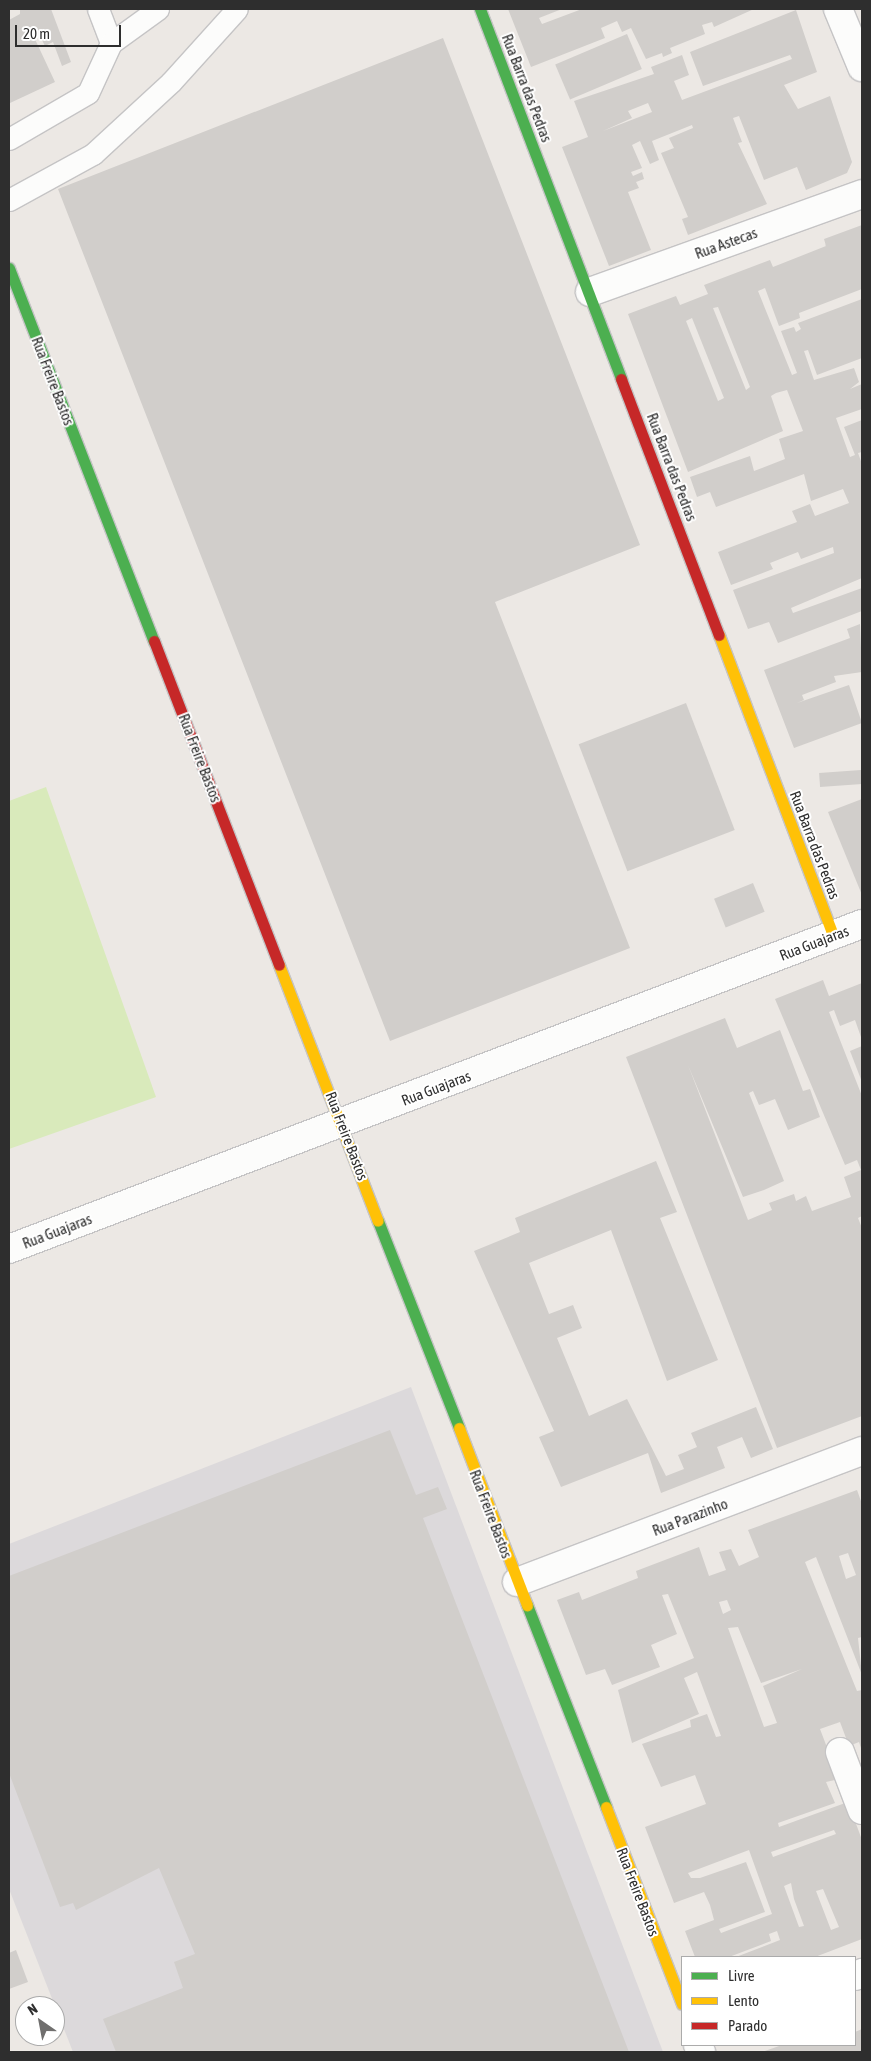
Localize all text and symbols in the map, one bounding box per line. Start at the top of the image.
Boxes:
scale bar [18,15,124,47]
text: 20 m [23,25,50,42]
street label: Rua Barra das Pedras [498,31,556,145]
street label: Rua Astecas [692,223,760,263]
street label: Rua Freire Bastos [28,334,78,428]
street label: Rua Barra das Pedras [643,410,701,524]
street label: Rua Freire Bastos [175,711,225,805]
street label: Rua Barra das Pedras [786,788,844,902]
street label: Rua Guajaras [777,922,851,964]
street label: Rua Guajaras [399,1067,473,1109]
street label: Rua Freire Bastos [322,1089,372,1183]
street label: Rua Guajaras [20,1210,94,1252]
street label: Rua Freire Bastos [466,1467,516,1561]
street label: Rua Parazinho [650,1494,730,1540]
street label: Rua Freire Bastos [613,1845,663,1939]
legend [681,1956,856,2046]
text: Livre [728,1967,755,1984]
text: Lento [728,1992,759,2009]
north arrow [15,1996,65,2046]
text: N [25,2000,40,2018]
text: Parado [728,2017,767,2034]

